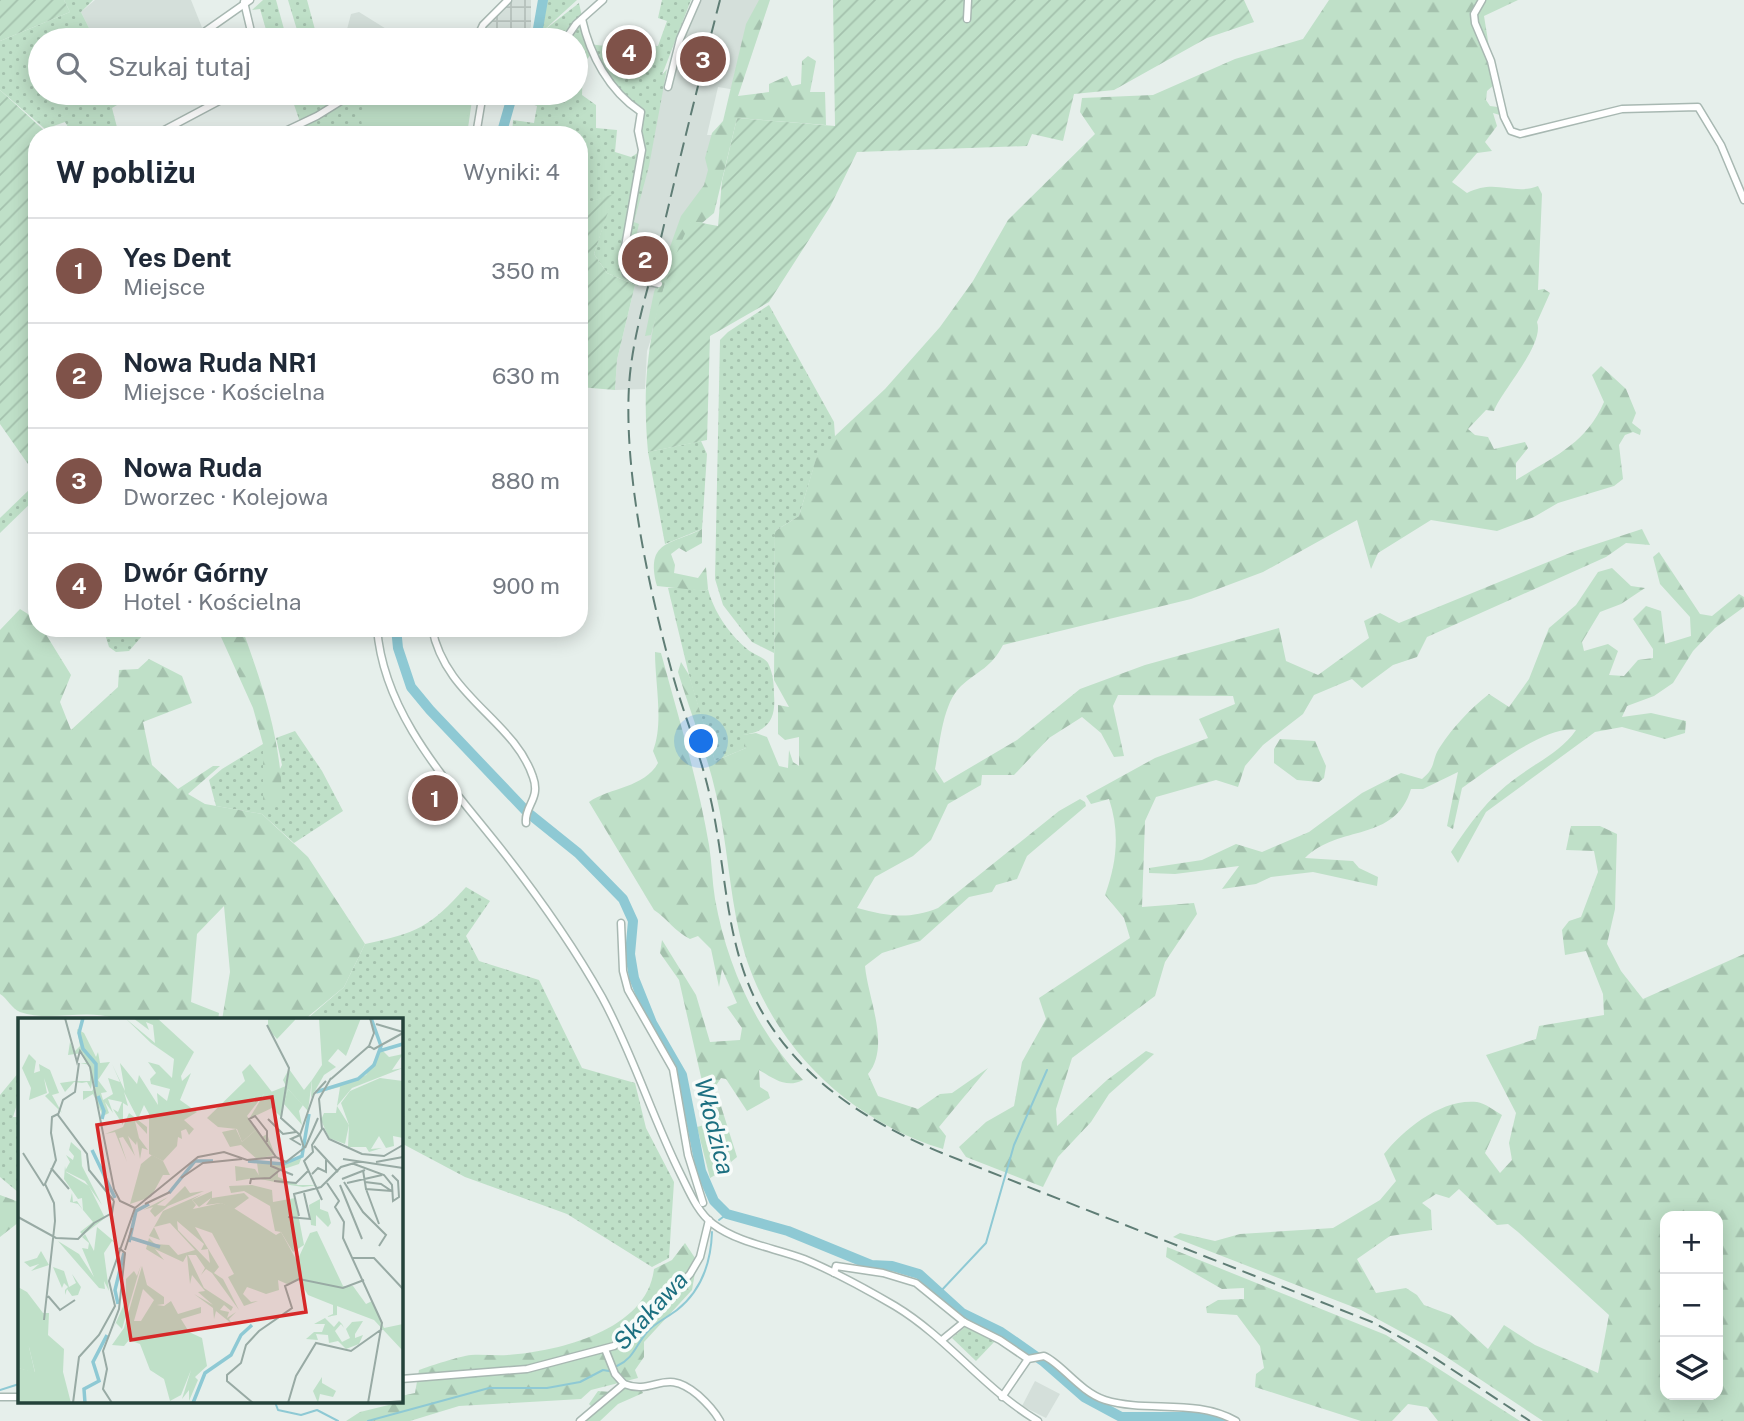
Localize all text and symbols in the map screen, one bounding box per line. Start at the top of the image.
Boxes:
pin: 4 [606,26,652,78]
search box [28,28,588,105]
pin: 3 [680,33,726,85]
icon: search [52,48,90,86]
text: Szukaj tutaj [108,51,251,82]
text: W pobliżu [56,154,196,190]
text: Wyniki: 4 [463,158,560,185]
pin: 2 [622,233,668,285]
text: Yes Dent [123,242,232,273]
text: 1 [74,257,84,284]
text: 350 m [491,257,560,284]
text: Miejsce [123,273,205,300]
text: Nowa Ruda NR1 [123,347,318,378]
text: 2 [72,362,86,389]
text: 630 m [492,362,560,389]
text: Miejsce · Kościelna [123,378,325,405]
text: Nowa Ruda [123,452,262,483]
text: 3 [71,467,87,494]
text: 880 m [491,467,560,494]
text: Dworzec · Kolejowa [123,483,328,510]
text: Dwór Górny [123,557,268,588]
text: 4 [71,572,87,599]
text: 900 m [492,572,560,599]
text: Hotel · Kościelna [123,588,301,615]
your location [684,724,718,758]
pin: 1 [412,772,458,824]
inset map [18,1018,402,1404]
water label: Włodzica [689,1075,741,1177]
map controls [1660,1211,1723,1400]
button: + [1660,1211,1723,1274]
water label: Skakawa [607,1265,693,1355]
button: − [1660,1274,1723,1337]
button: layers [1660,1337,1723,1400]

